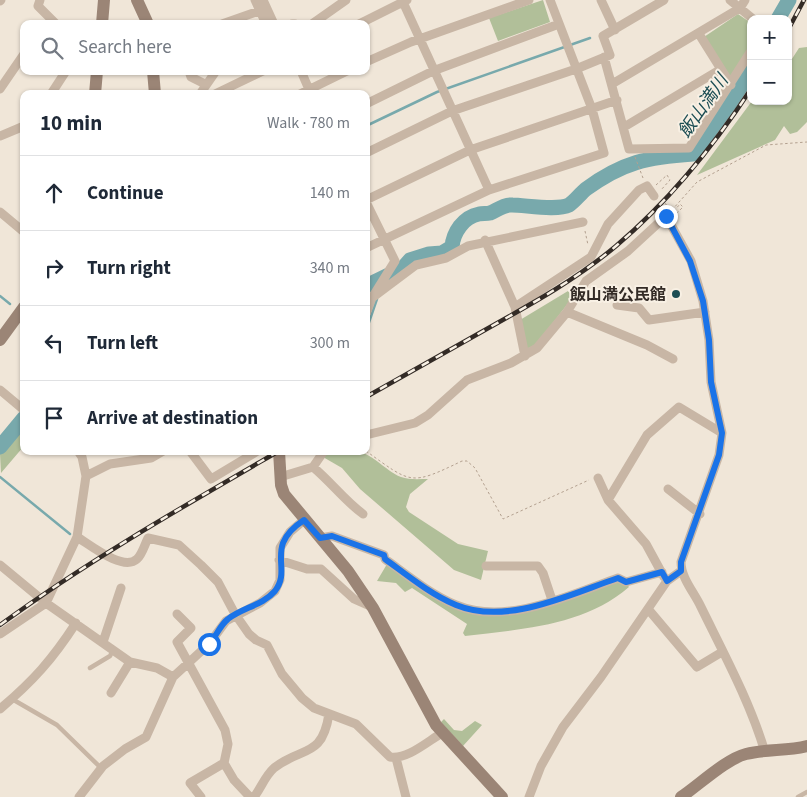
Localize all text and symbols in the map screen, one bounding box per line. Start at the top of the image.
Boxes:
map controls [747,15,792,105]
button: + [747,15,792,60]
search box [20,20,370,75]
icon: search [38,34,66,62]
text: Search here [78,34,172,61]
button: − [747,60,792,105]
water label: 飯山満川 [673,68,735,143]
text: 10 min [40,108,102,138]
text: Walk · 780 m [267,112,350,134]
icon: ahead [40,179,68,207]
text: Continue [87,180,164,207]
text: 140 m [310,182,350,204]
route end [655,205,678,228]
icon: right [40,254,68,282]
text: Turn right [87,255,171,282]
text: 340 m [310,257,350,279]
place label: 飯山満公民館 [569,284,666,306]
marker: 飯山満公民館 [670,288,682,300]
icon: left [40,329,68,357]
text: Turn left [87,330,158,357]
text: 300 m [310,332,350,354]
icon: arrive [40,404,68,432]
text: Arrive at destination [87,405,258,432]
route start [198,633,221,656]

